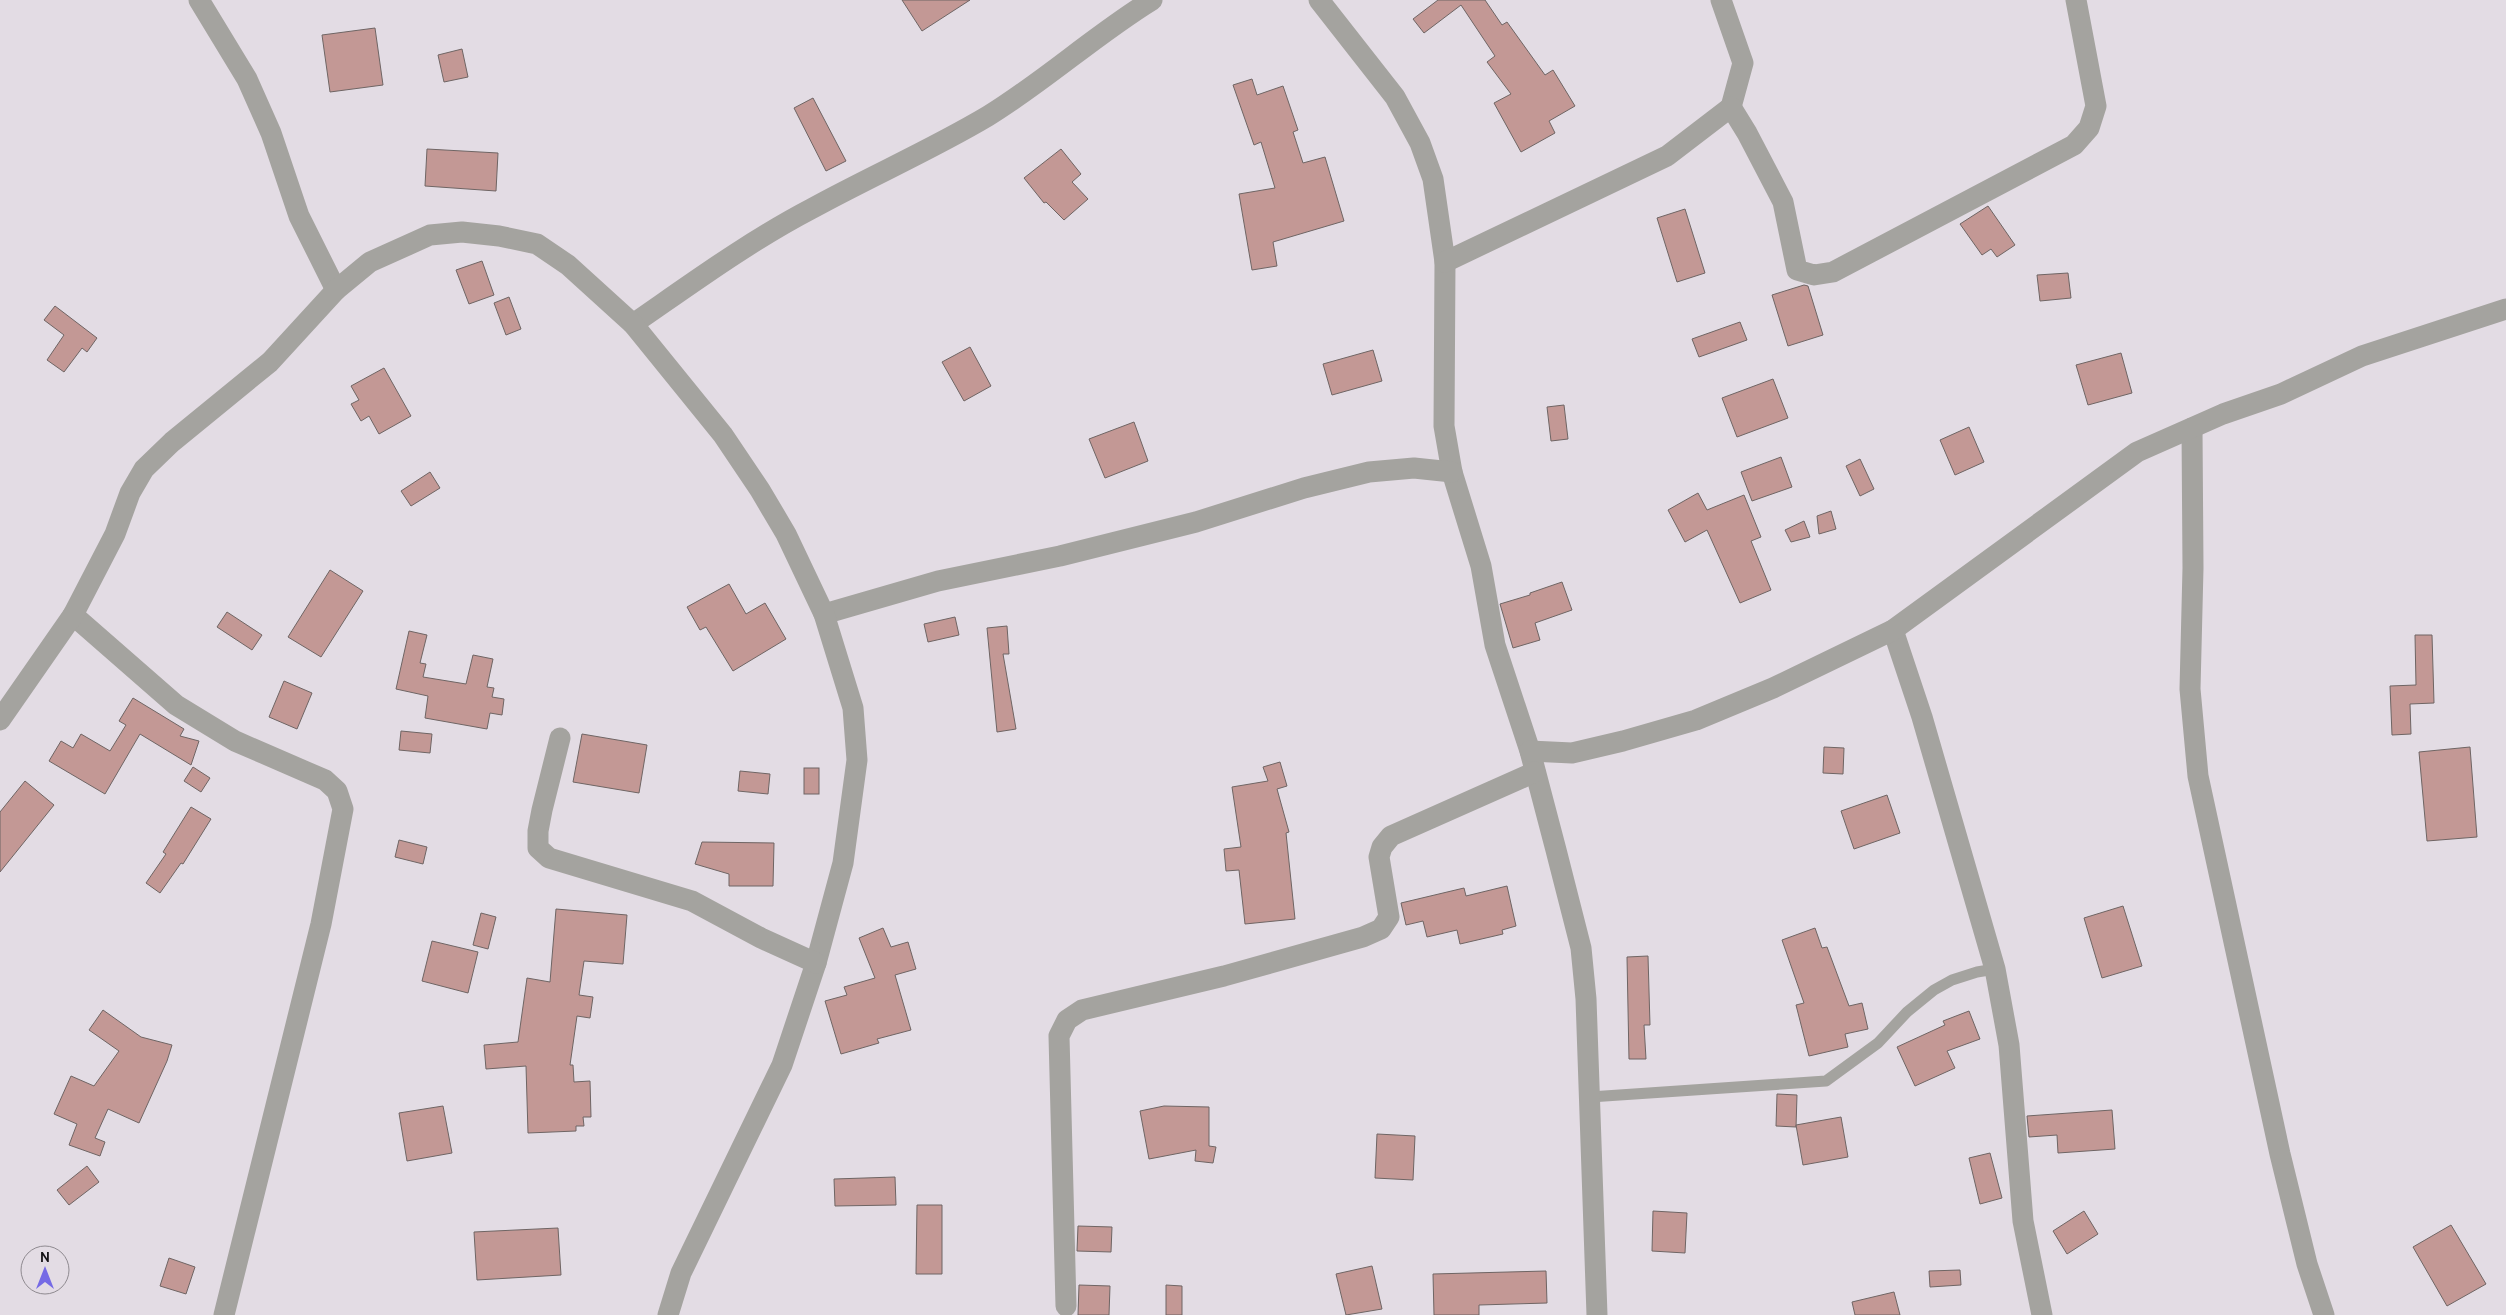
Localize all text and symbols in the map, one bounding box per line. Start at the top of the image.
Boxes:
north arrow [20,1245,70,1295]
text: N [40,1248,50,1266]

